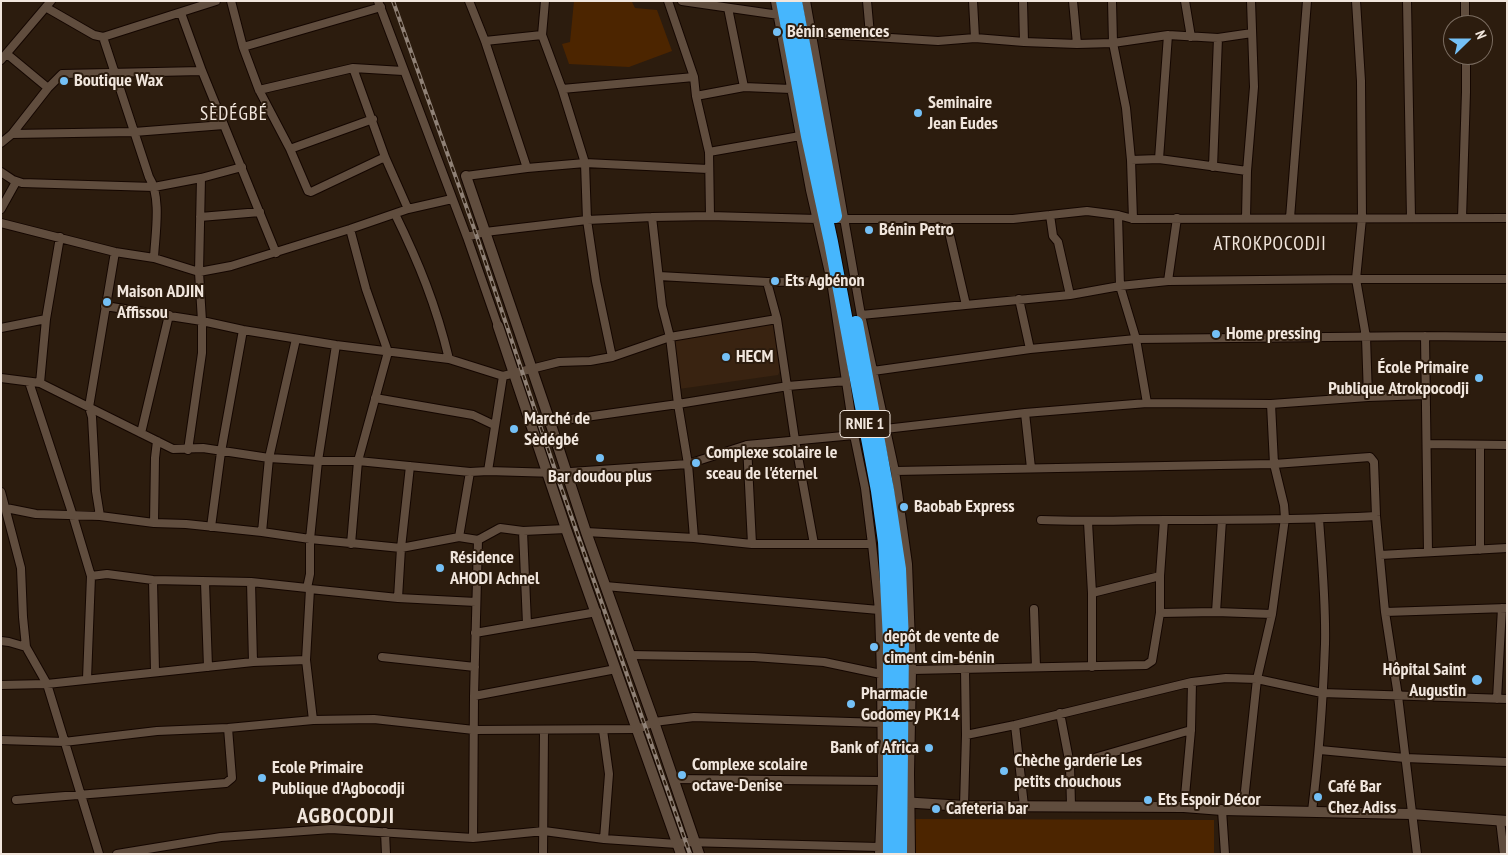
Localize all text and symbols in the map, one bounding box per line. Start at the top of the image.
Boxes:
north arrow [1443,15,1493,65]
place label: Bénin semences [787,21,889,43]
marker: Bénin semences [771,26,783,38]
text: N [1471,28,1491,42]
place label: Boutique Wax [74,70,163,92]
marker: Boutique Wax [58,75,70,87]
place label: Seminaire Jean Eudes [928,92,998,134]
district label: SÈDÉGBÉ [199,104,269,126]
marker: Seminaire Jean Eudes [912,107,924,119]
place label: Bénin Petro [879,219,954,241]
marker: Bénin Petro [863,224,875,236]
district label: ATROKPOCODJI [1212,234,1328,256]
place label: Ets Agbénon [785,270,865,292]
marker: Ets Agbénon [769,275,781,287]
place label: Maison ADJIN Affissou [117,281,204,324]
marker: Maison ADJIN Affissou [101,296,113,308]
place label: Home pressing [1226,323,1321,345]
marker: Home pressing [1210,328,1222,340]
place label: HECM [736,346,774,368]
marker: HECM [720,351,732,363]
place label: École Primaire Publique Atrokpocodji [1328,357,1469,399]
marker: École Primaire Publique Atrokpocodji [1473,372,1485,384]
place label: Marché de Sèdégbé [524,408,590,450]
road number: RNIE 1 [840,410,890,438]
marker: Marché de Sèdégbé [508,423,520,435]
place label: Complexe scolaire le sceau de l'éternel [706,442,837,484]
marker: Bar doudou plus [594,452,606,464]
marker: Complexe scolaire le sceau de l'éternel [690,457,702,469]
place label: Bar doudou plus [548,466,652,488]
place label: Baobab Express [914,496,1015,518]
marker: Baobab Express [898,501,910,513]
place label: Résidence AHODI Achnel [450,547,539,590]
marker: Résidence AHODI Achnel [434,562,446,574]
place label: depôt de vente de ciment cim-bénin [884,626,999,669]
marker: depôt de vente de ciment cim-bénin [868,641,880,653]
place label: Hôpital Saint Augustin [1383,659,1466,702]
marker: Hôpital Saint Augustin [1470,673,1484,687]
place label: Pharmacie Godomey PK14 [861,683,960,726]
marker: Pharmacie Godomey PK14 [845,698,857,710]
place label: Bank of Africa [830,737,919,759]
marker: Bank of Africa [923,742,935,754]
place label: Chèche garderie Les petits chouchous [1014,750,1142,792]
place label: Complexe scolaire octave-Denise [692,754,808,796]
place label: Ecole Primaire Publique d'Agbocodji [272,757,405,800]
marker: Chèche garderie Les petits chouchous [998,765,1010,777]
marker: Complexe scolaire octave-Denise [676,769,688,781]
marker: Ecole Primaire Publique d'Agbocodji [256,772,268,784]
place label: Café Bar Chez Adiss [1328,776,1396,819]
place label: Ets Espoir Décor [1158,789,1261,811]
marker: Café Bar Chez Adiss [1312,791,1324,803]
marker: Ets Espoir Décor [1142,794,1154,806]
place label: Cafeteria bar [946,798,1028,820]
marker: Cafeteria bar [930,803,942,815]
district label: AGBOCODJI [296,804,396,830]

